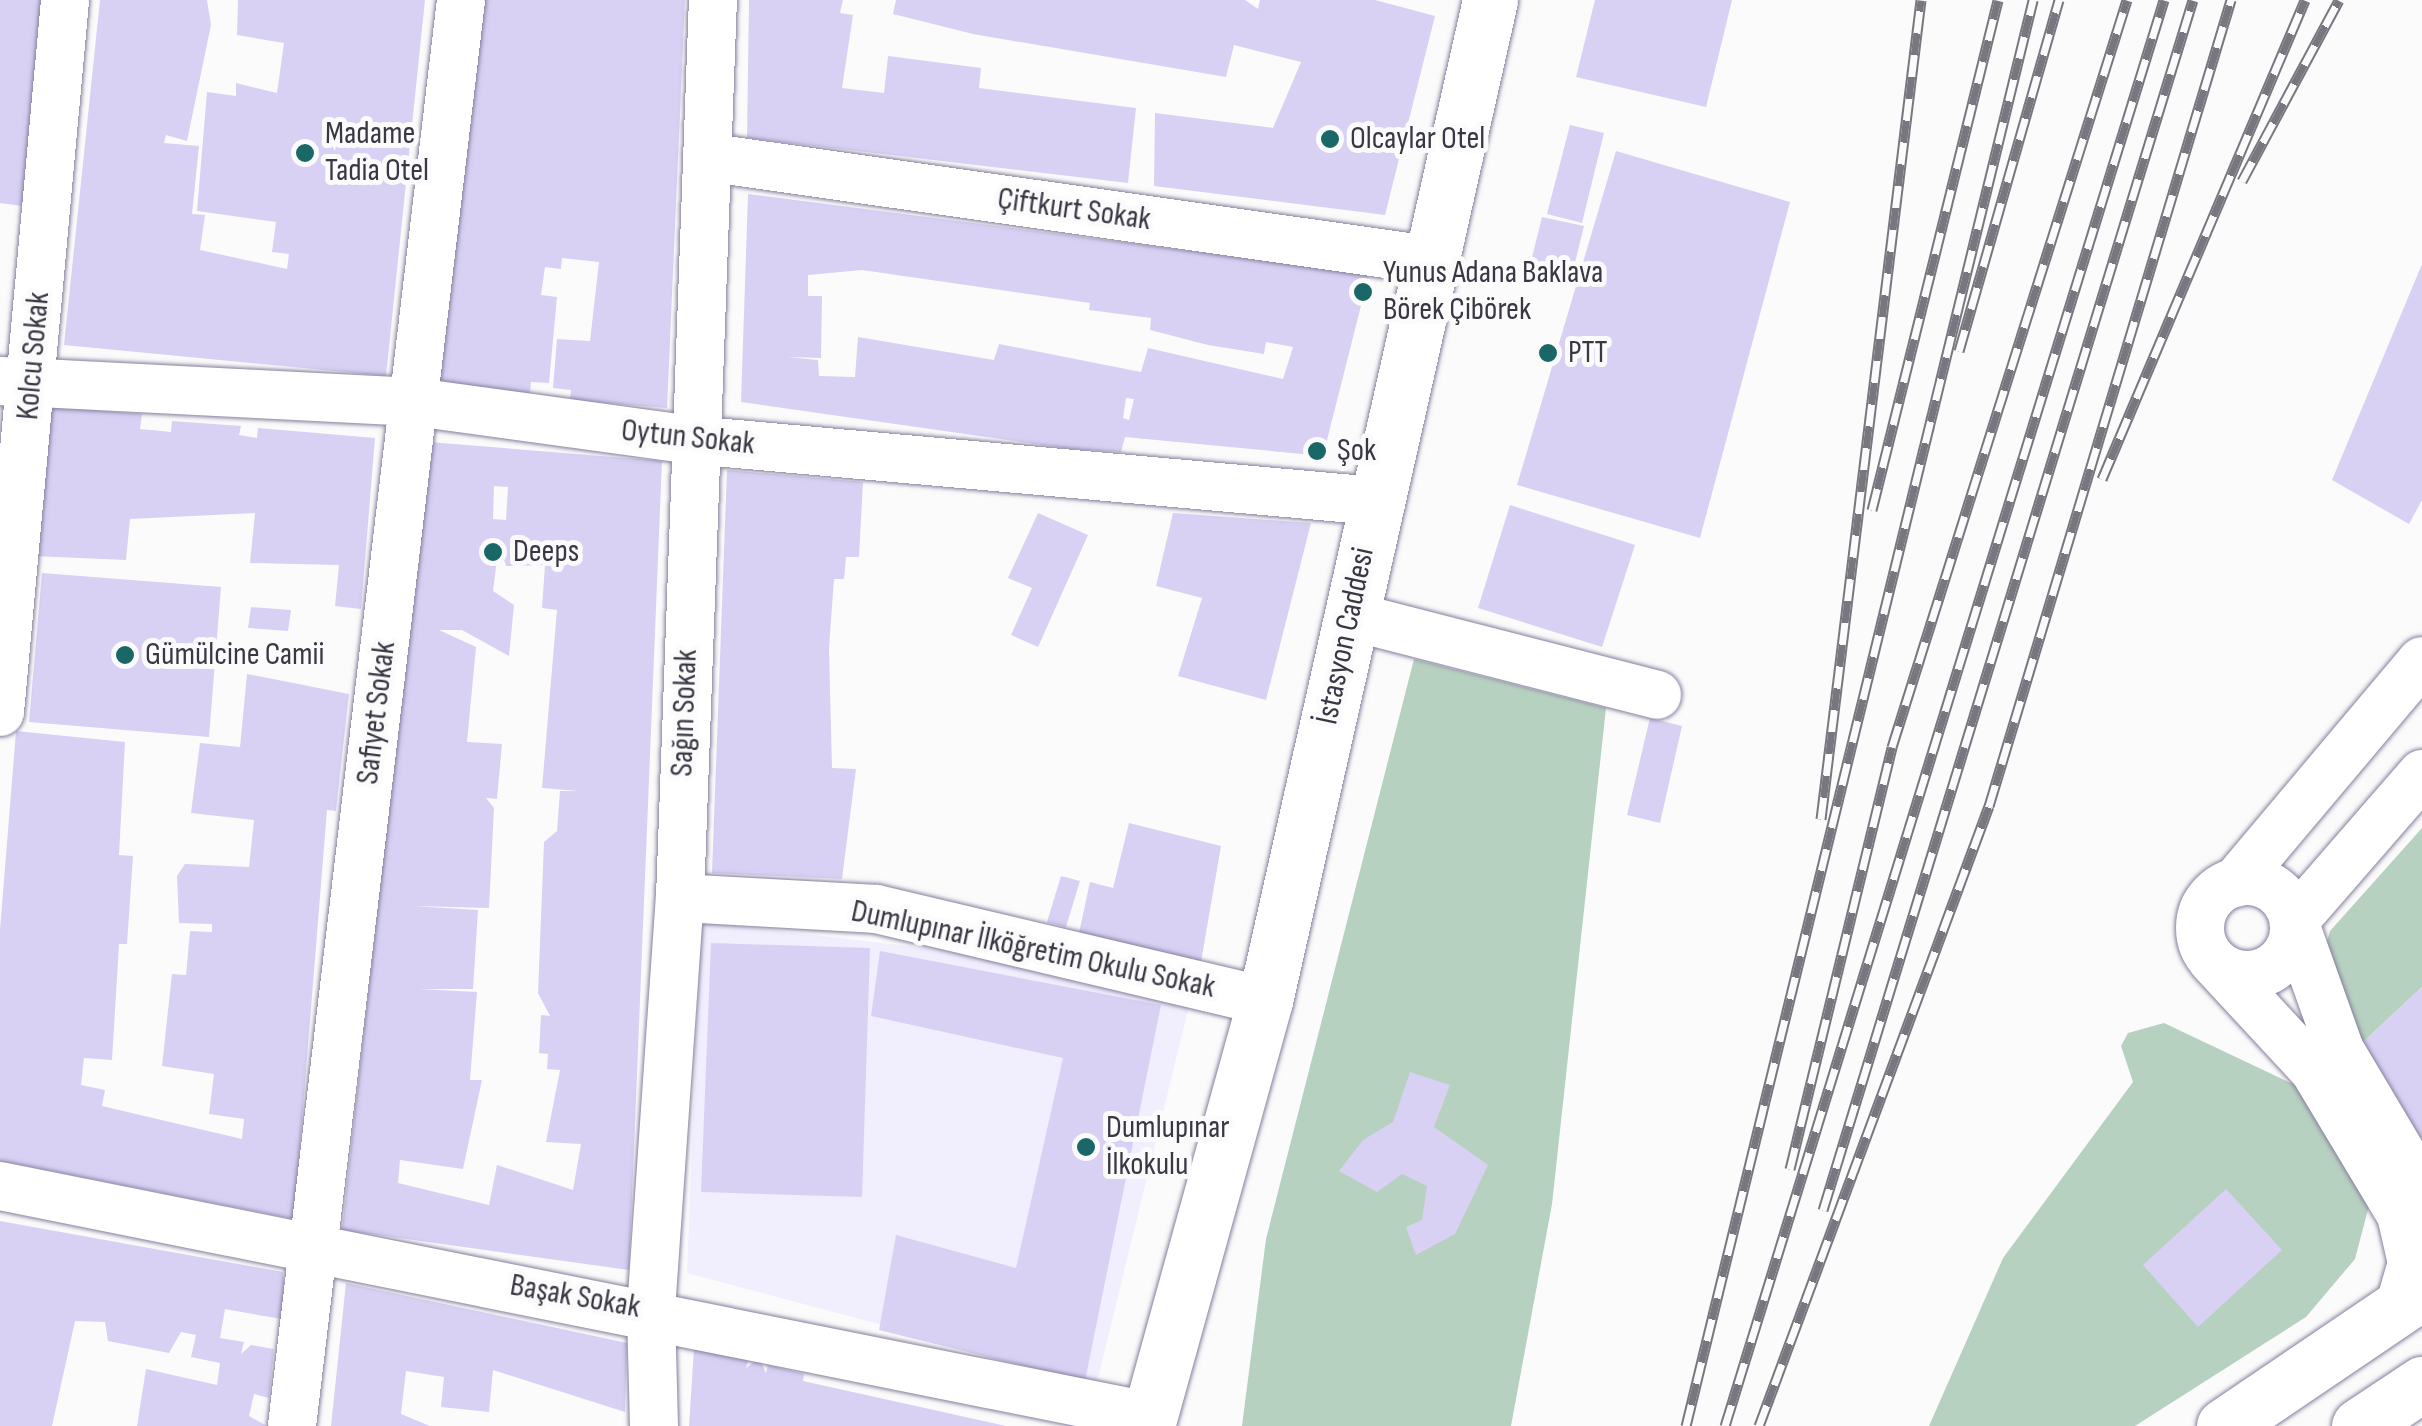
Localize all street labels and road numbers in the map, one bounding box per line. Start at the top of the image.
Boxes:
street label: Çiftkurt Sokak [995,180,1153,240]
street label: Kolcu Sokak [9,290,59,422]
street label: Oytun Sokak [619,412,757,464]
street label: İstasyon Caddesi [1309,544,1383,728]
street label: Safiyet Sokak [349,639,405,787]
street label: Sağın Sokak [664,649,706,777]
street label: Dumlupınar İlköğretim Okulu Sokak [848,893,1218,1007]
street label: Başak Sokak [507,1267,643,1327]

